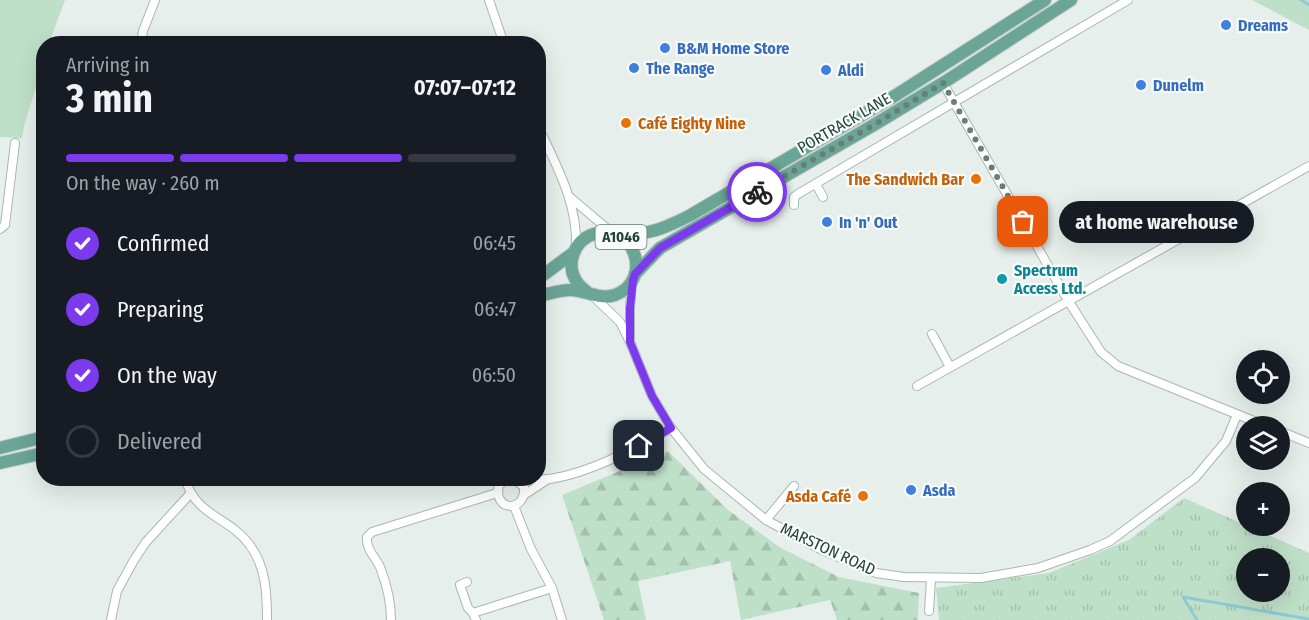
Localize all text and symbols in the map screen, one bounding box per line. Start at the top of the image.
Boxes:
place label: Dreams [1238,16,1288,35]
marker: Dreams [1219,18,1233,32]
place label: B&M Home Store [677,39,789,58]
marker: B&M Home Store [658,41,672,55]
text: Arriving in [66,53,150,77]
place label: The Range [646,59,715,78]
marker: The Range [627,61,641,75]
place label: Aldi [837,61,864,80]
marker: Aldi [819,63,833,77]
text: 07:07–07:12 [414,74,516,101]
text: 3 min [66,76,153,122]
place label: Dunelm [1153,76,1204,95]
marker: Dunelm [1134,78,1148,92]
street label: PORTRACK LANE [794,89,894,157]
place label: Café Eighty Nine [638,114,746,133]
marker: Café Eighty Nine [619,116,633,130]
courier [727,162,787,222]
place label: The Sandwich Bar [846,170,964,189]
text: On the way · 260 m [66,171,220,195]
marker: The Sandwich Bar [969,172,983,186]
icon: bike [741,176,774,209]
pin [997,196,1048,247]
callout: at home warehouse [1059,201,1254,243]
icon: bag [1006,205,1039,238]
text: at home warehouse [1075,210,1238,234]
place label: In 'n' Out [839,213,898,232]
marker: In 'n' Out [820,215,834,229]
road number: A1046 [596,225,646,249]
icon: check [66,227,99,260]
text: Confirmed [117,230,210,257]
text: 06:45 [473,231,516,255]
place label: Spectrum Access Ltd. [1013,261,1086,298]
marker: Spectrum Access Ltd. [995,272,1009,286]
icon: check [66,293,99,326]
text: Preparing [117,296,203,323]
text: 06:47 [474,297,516,321]
map controls [1236,350,1290,602]
button: locate [1236,350,1290,404]
icon: check [66,359,99,392]
text: On the way [117,362,217,389]
text: 06:50 [472,363,516,387]
button: layers [1236,416,1290,470]
pin [613,420,664,471]
text: Delivered [117,428,202,455]
icon: home [622,429,655,462]
place label: Asda [922,481,955,500]
button: + [1236,482,1290,536]
marker: Asda [904,483,918,497]
place label: Asda Café [785,487,851,506]
marker: Asda Café [856,489,870,503]
street label: MARSTON ROAD [778,519,878,579]
button: − [1236,548,1290,602]

